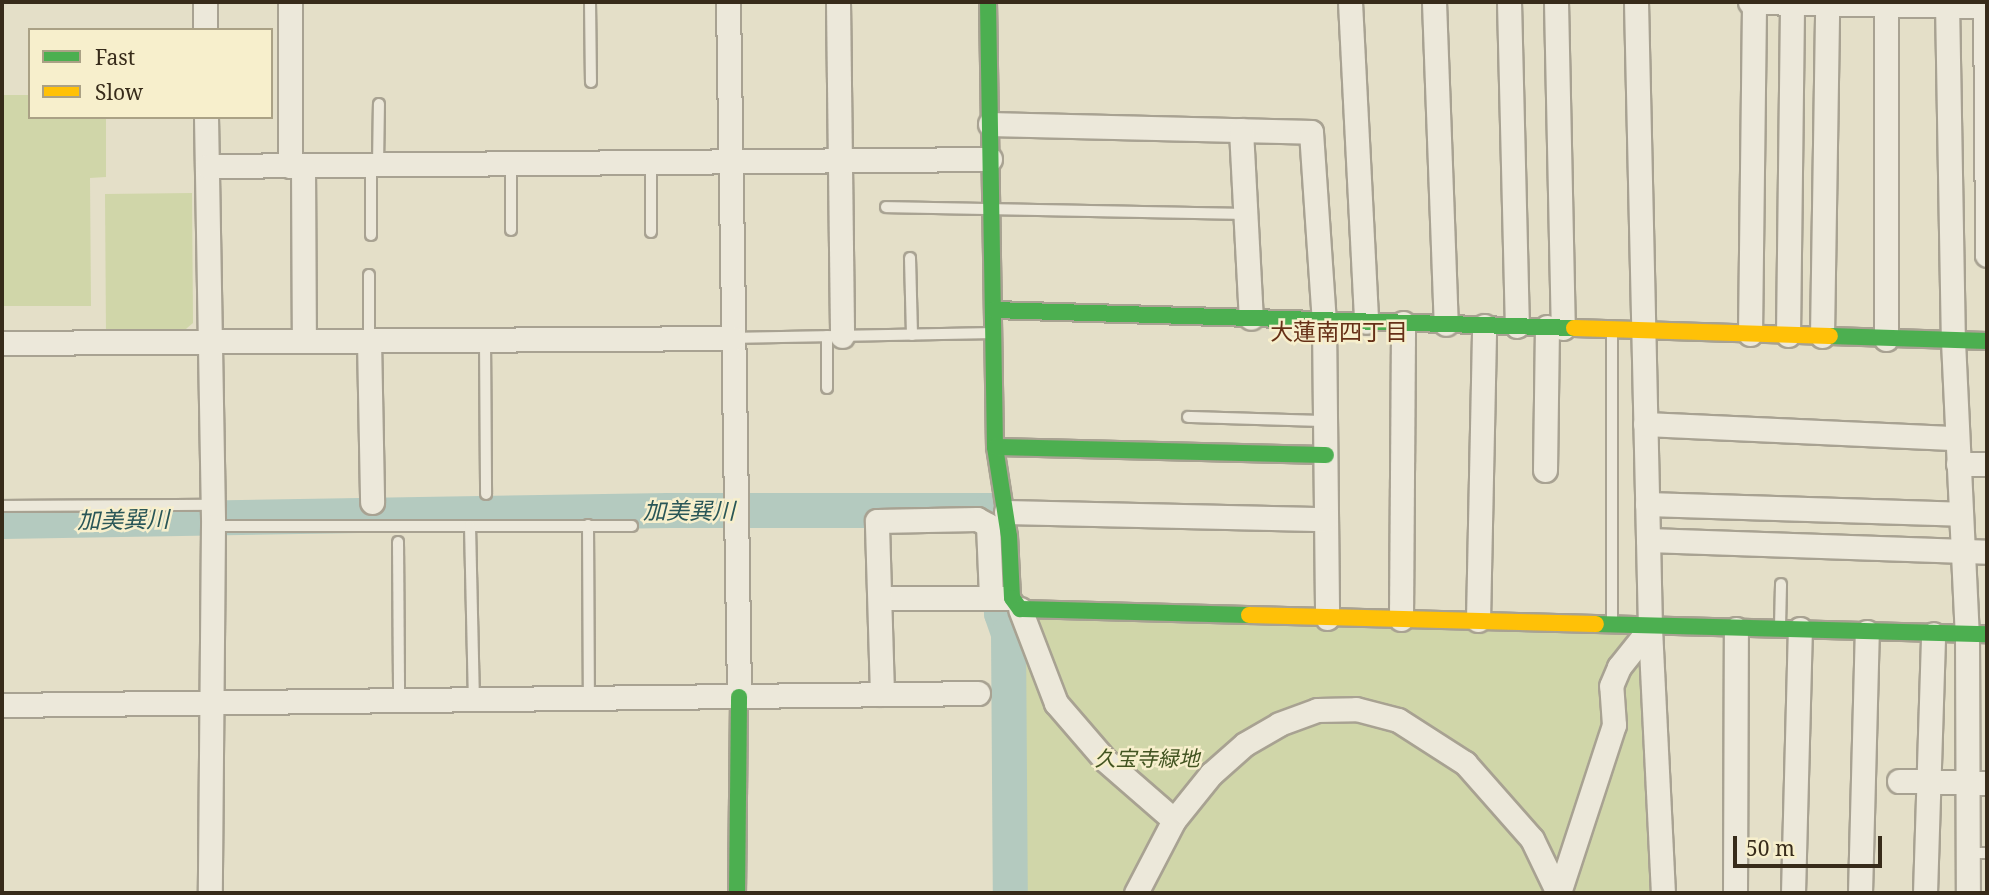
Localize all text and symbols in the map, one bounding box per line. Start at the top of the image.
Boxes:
legend [28,28,273,119]
text: Fast [95,43,135,71]
text: Slow [95,78,143,106]
district label: 大蓮南四丁目 [1270,317,1408,345]
water label: 加美巽川 [643,496,735,524]
water label: 加美巽川 [77,504,169,534]
park label: 久宝寺緑地 [1095,745,1199,771]
scale bar [1737,822,1886,866]
text: 50 m [1746,834,1795,862]

